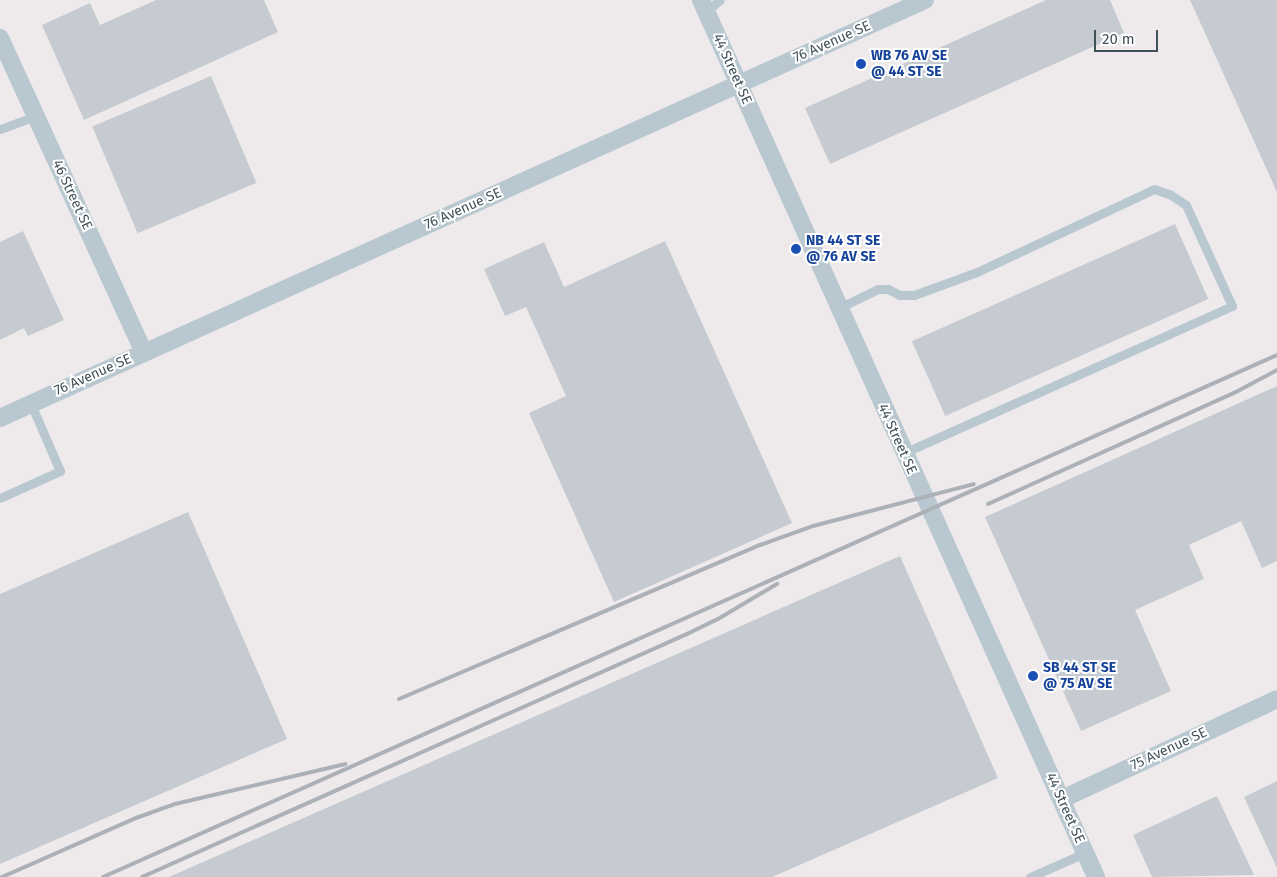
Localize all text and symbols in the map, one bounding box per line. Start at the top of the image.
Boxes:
street label: 76 Avenue SE [791,18,873,66]
scale bar [1097,20,1161,52]
text: 20 m [1102,30,1135,48]
street label: 44 Street SE [709,31,755,107]
place label: WB 76 AV SE @ 44 ST SE [871,48,947,80]
marker: WB 76 AV SE @ 44 ST SE [855,58,867,70]
street label: 46 Street SE [48,157,96,233]
street label: 76 Avenue SE [422,185,504,233]
place label: NB 44 ST SE @ 76 AV SE [806,233,880,266]
marker: NB 44 ST SE @ 76 AV SE [790,243,802,255]
street label: 76 Avenue SE [52,351,134,399]
street label: 44 Street SE [874,401,920,477]
place label: SB 44 ST SE @ 75 AV SE [1043,660,1116,692]
marker: SB 44 ST SE @ 75 AV SE [1027,670,1039,682]
street label: 75 Avenue SE [1128,724,1210,774]
street label: 44 Street SE [1042,770,1088,846]

